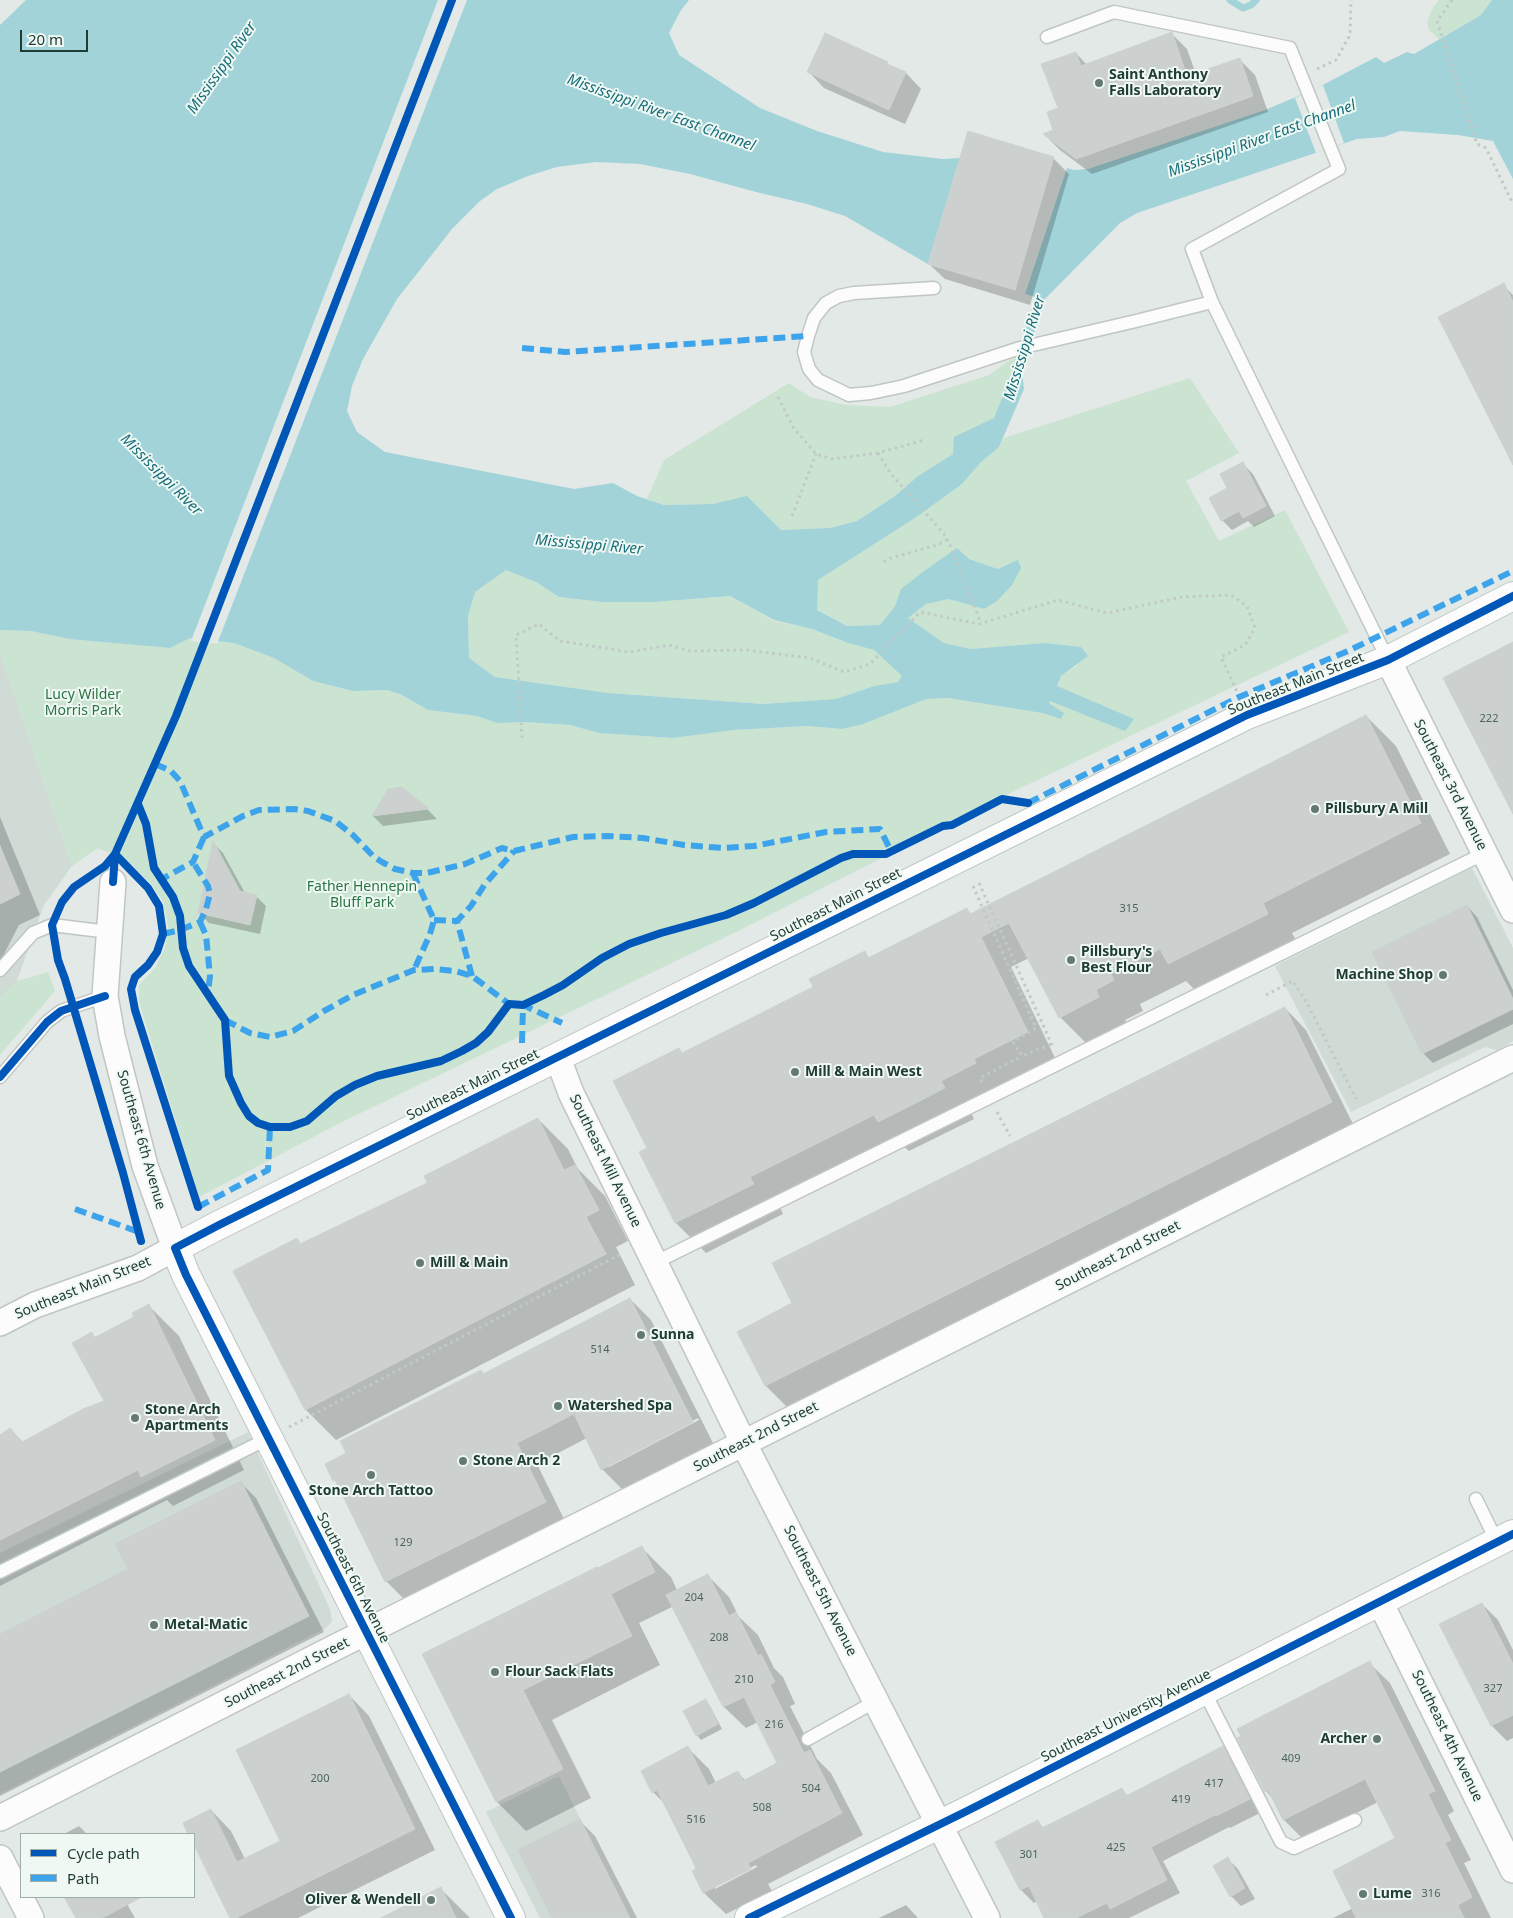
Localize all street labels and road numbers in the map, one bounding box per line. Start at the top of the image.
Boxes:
street label: Southeast Main Street [1226,649,1366,719]
street label: Southeast 3rd Avenue [1410,717,1490,853]
street label: Southeast Main Street [767,865,905,945]
street label: Southeast Main Street [404,1046,542,1124]
street label: Southeast 6th Avenue [113,1068,169,1212]
street label: Southeast Mill Avenue [565,1092,645,1230]
street label: Southeast 2nd Street [1053,1217,1183,1295]
street label: Southeast Main Street [13,1253,153,1323]
street label: Southeast 2nd Street [691,1398,821,1476]
street label: Southeast 6th Avenue [313,1510,393,1646]
street label: Southeast 5th Avenue [780,1523,860,1659]
street label: Southeast 2nd Street [222,1634,352,1712]
street label: Southeast University Avenue [1038,1666,1214,1766]
street label: Southeast 4th Avenue [1408,1668,1486,1804]

